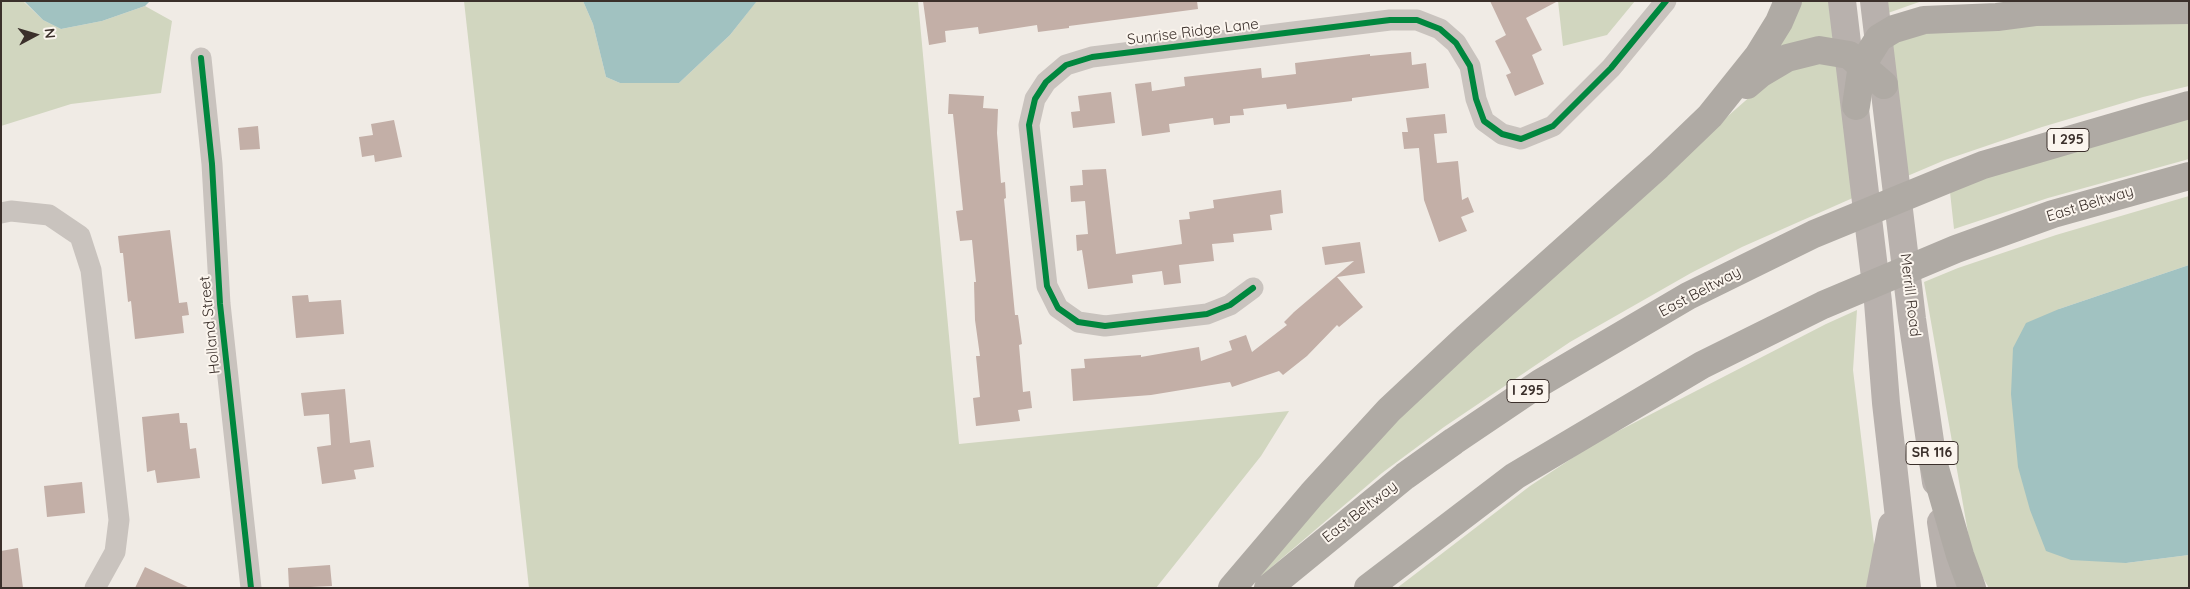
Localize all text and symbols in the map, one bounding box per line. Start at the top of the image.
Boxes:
north arrow [10,10,60,60]
street label: Sunrise Ridge Lane [1126,15,1260,49]
text: N [40,27,59,39]
road number: I 295 [2047,128,2089,152]
street label: East Beltway [2044,182,2136,226]
street label: Merrill Road [1896,252,1924,338]
street label: East Beltway [1656,263,1744,321]
street label: Holland Street [196,275,224,375]
road number: I 295 [1507,380,1549,402]
road number: SR 116 [1906,442,1958,464]
street label: East Beltway [1319,477,1401,547]

